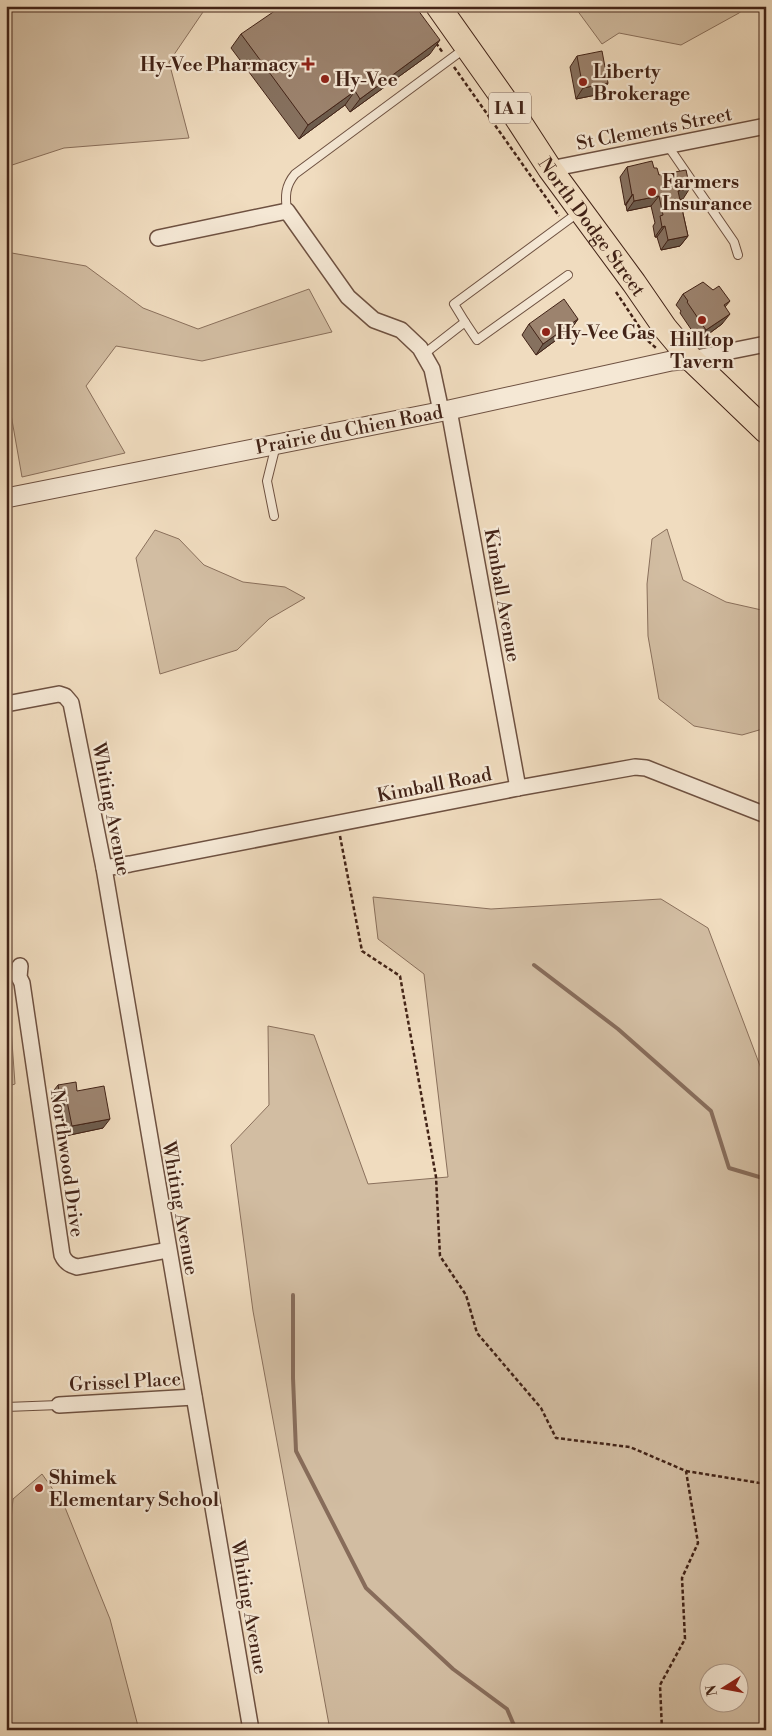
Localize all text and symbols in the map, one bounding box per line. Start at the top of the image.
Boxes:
place label: Hy-Vee Pharmacy [140,53,298,77]
marker: Hy-Vee Pharmacy [302,58,314,70]
place label: Liberty Brokerage [593,60,690,106]
place label: Hy-Vee [335,68,398,92]
marker: Hy-Vee [319,73,331,85]
marker: Liberty Brokerage [577,76,589,88]
road number: IA 1 [489,92,531,124]
street label: St Clements Street [574,102,734,156]
street label: North Dodge Street [532,153,651,301]
place label: Farmers Insurance [662,170,752,216]
marker: Farmers Insurance [646,186,658,198]
marker: Hilltop Tavern [696,314,708,326]
place label: Hy-Vee Gas [556,321,655,345]
marker: Hy-Vee Gas [540,326,552,338]
place label: Hilltop Tavern [670,328,734,374]
street label: Prairie du Chien Road [253,400,445,460]
street label: Kimball Avenue [478,527,526,664]
street label: Whiting Avenue [86,740,136,878]
street label: Kimball Road [375,762,494,808]
street label: Northwood Drive [45,1088,89,1239]
street label: Whiting Avenue [156,1138,204,1277]
street label: Grissel Place [68,1367,182,1397]
place label: Shimek Elementary School [49,1466,219,1512]
marker: Shimek Elementary School [33,1482,45,1494]
street label: Whiting Avenue [225,1537,273,1676]
north arrow [700,1664,750,1714]
text: N [702,1683,722,1697]

